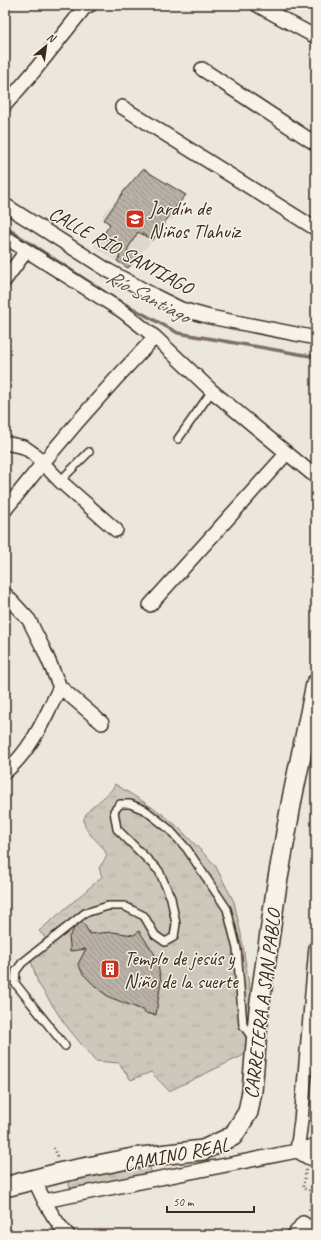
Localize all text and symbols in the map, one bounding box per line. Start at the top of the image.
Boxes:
north arrow [26,26,66,66]
text: N [44,29,59,46]
place label: Jardín de Niños Tlahuiz [148,196,243,244]
street label: CALLE RÍO SANTIAGO [44,201,199,301]
school or university icon: Jardín de Niños Tlahuiz [124,208,146,230]
water label: Río Santiago [102,263,197,330]
street label: CARRETERA A SAN PABLO [238,906,287,1100]
place label: Templo de jesús y Niño de la suerte [124,946,239,994]
building icon: Templo de jesús y Niño de la suerte [99,958,121,980]
street label: CAMINO REAL [121,1132,231,1177]
scale bar [167,1188,254,1214]
text: 50 m [173,1194,195,1210]

